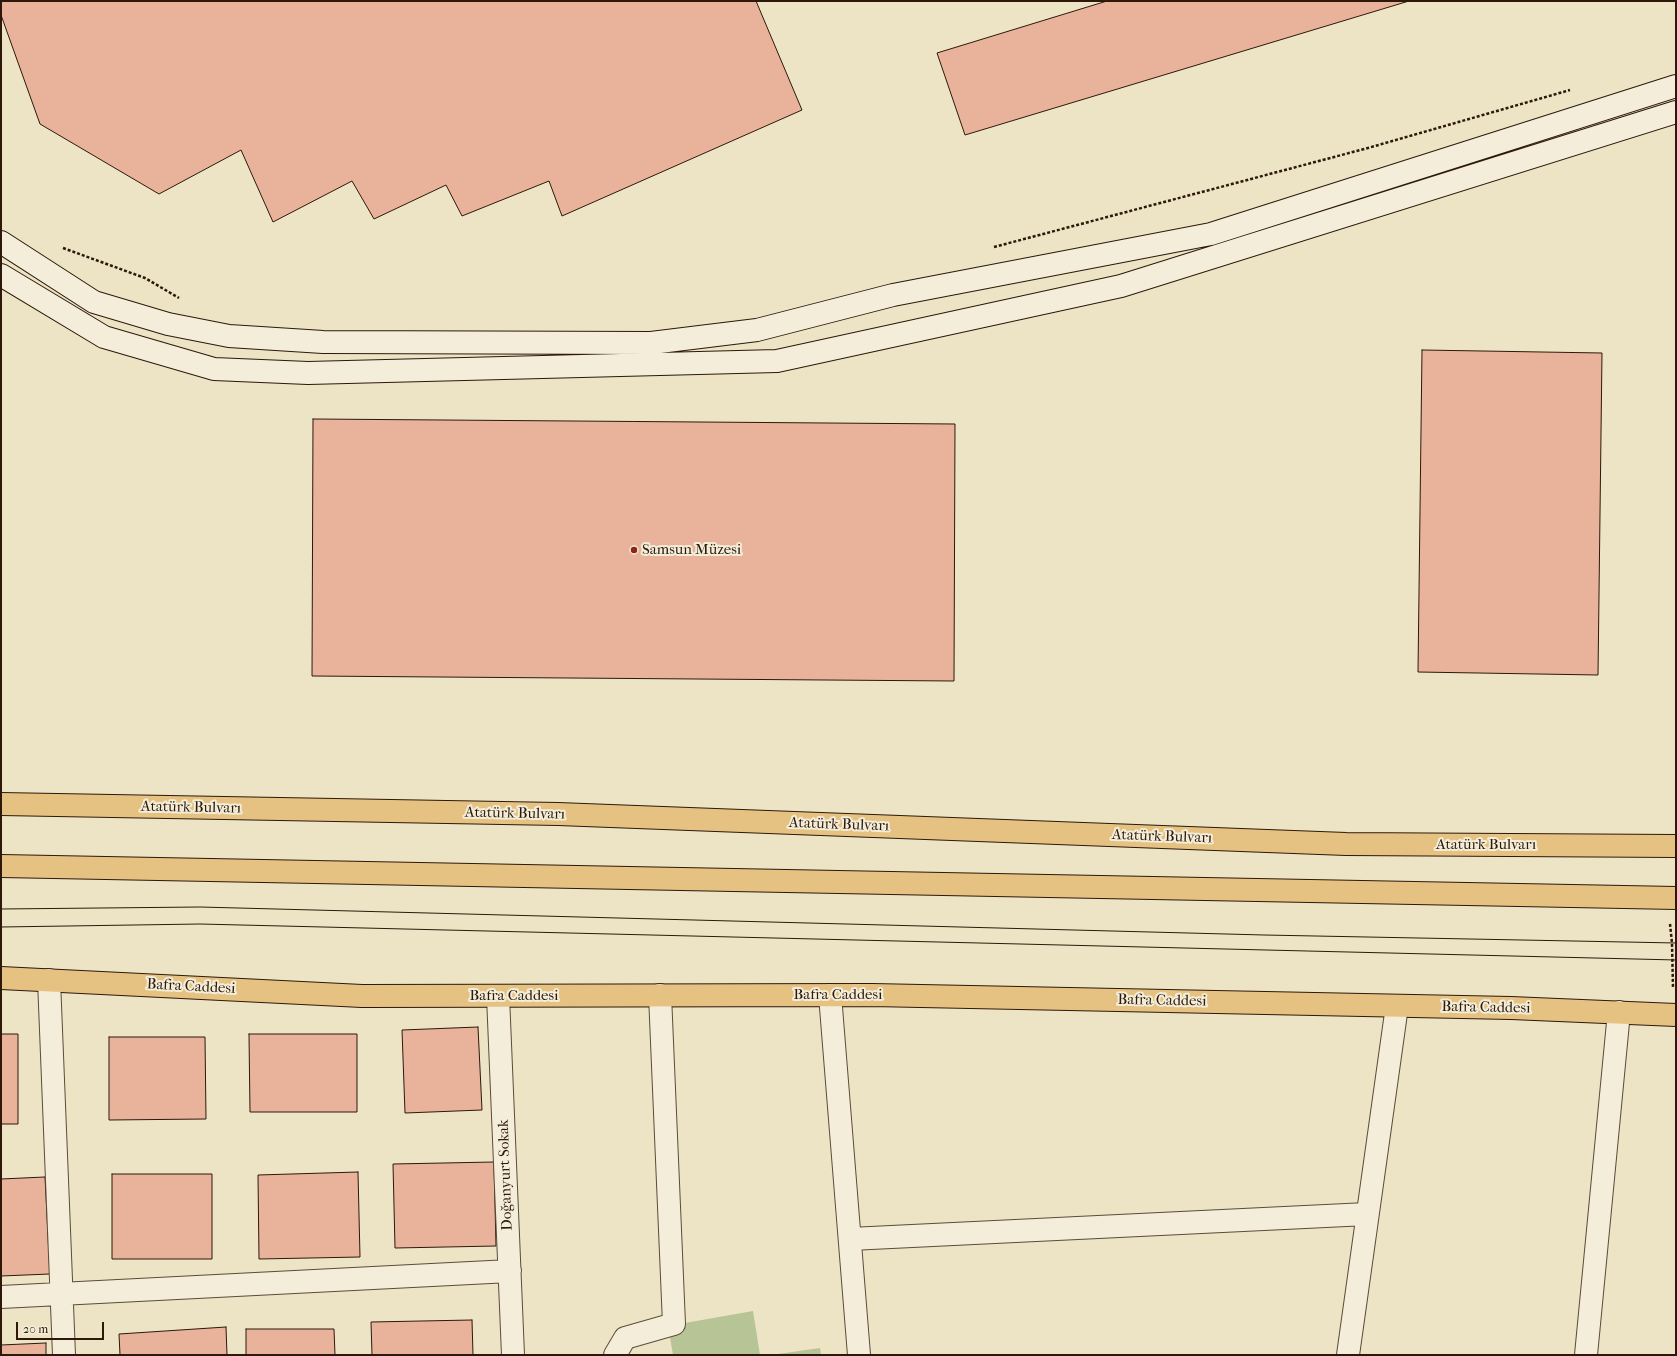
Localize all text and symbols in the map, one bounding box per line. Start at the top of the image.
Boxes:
place label: Samsun Müzesi [642,541,741,559]
marker: Samsun Müzesi [629,545,639,555]
street label: Atatürk Bulvarı [141,798,241,818]
street label: Atatürk Bulvarı [465,804,565,824]
street label: Atatürk Bulvarı [789,814,889,836]
street label: Atatürk Bulvarı [1112,826,1212,848]
street label: Atatürk Bulvarı [1436,836,1536,854]
street label: Bafra Caddesi [146,976,236,998]
street label: Bafra Caddesi [794,986,882,1004]
street label: Bafra Caddesi [470,987,558,1005]
street label: Bafra Caddesi [1117,991,1207,1011]
street label: Bafra Caddesi [1441,998,1531,1018]
street label: Doğanyurt Sokak [495,1119,517,1231]
scale bar [18,1314,106,1340]
text: 20 m [23,1322,48,1336]

